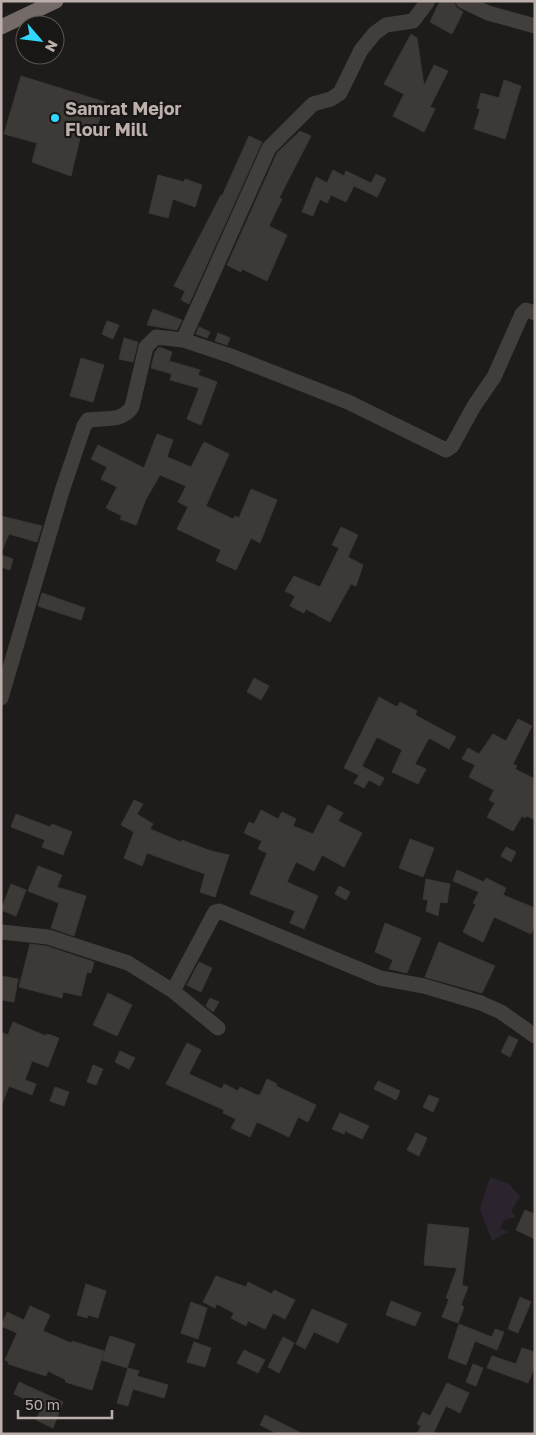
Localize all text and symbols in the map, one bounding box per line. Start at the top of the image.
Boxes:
north arrow [15,15,65,65]
text: N [42,38,62,55]
place label: Samrat Mejor Flour Mill [65,97,182,140]
marker: Samrat Mejor Flour Mill [49,112,61,124]
scale bar [18,1388,111,1420]
text: 50 m [25,1395,60,1413]

